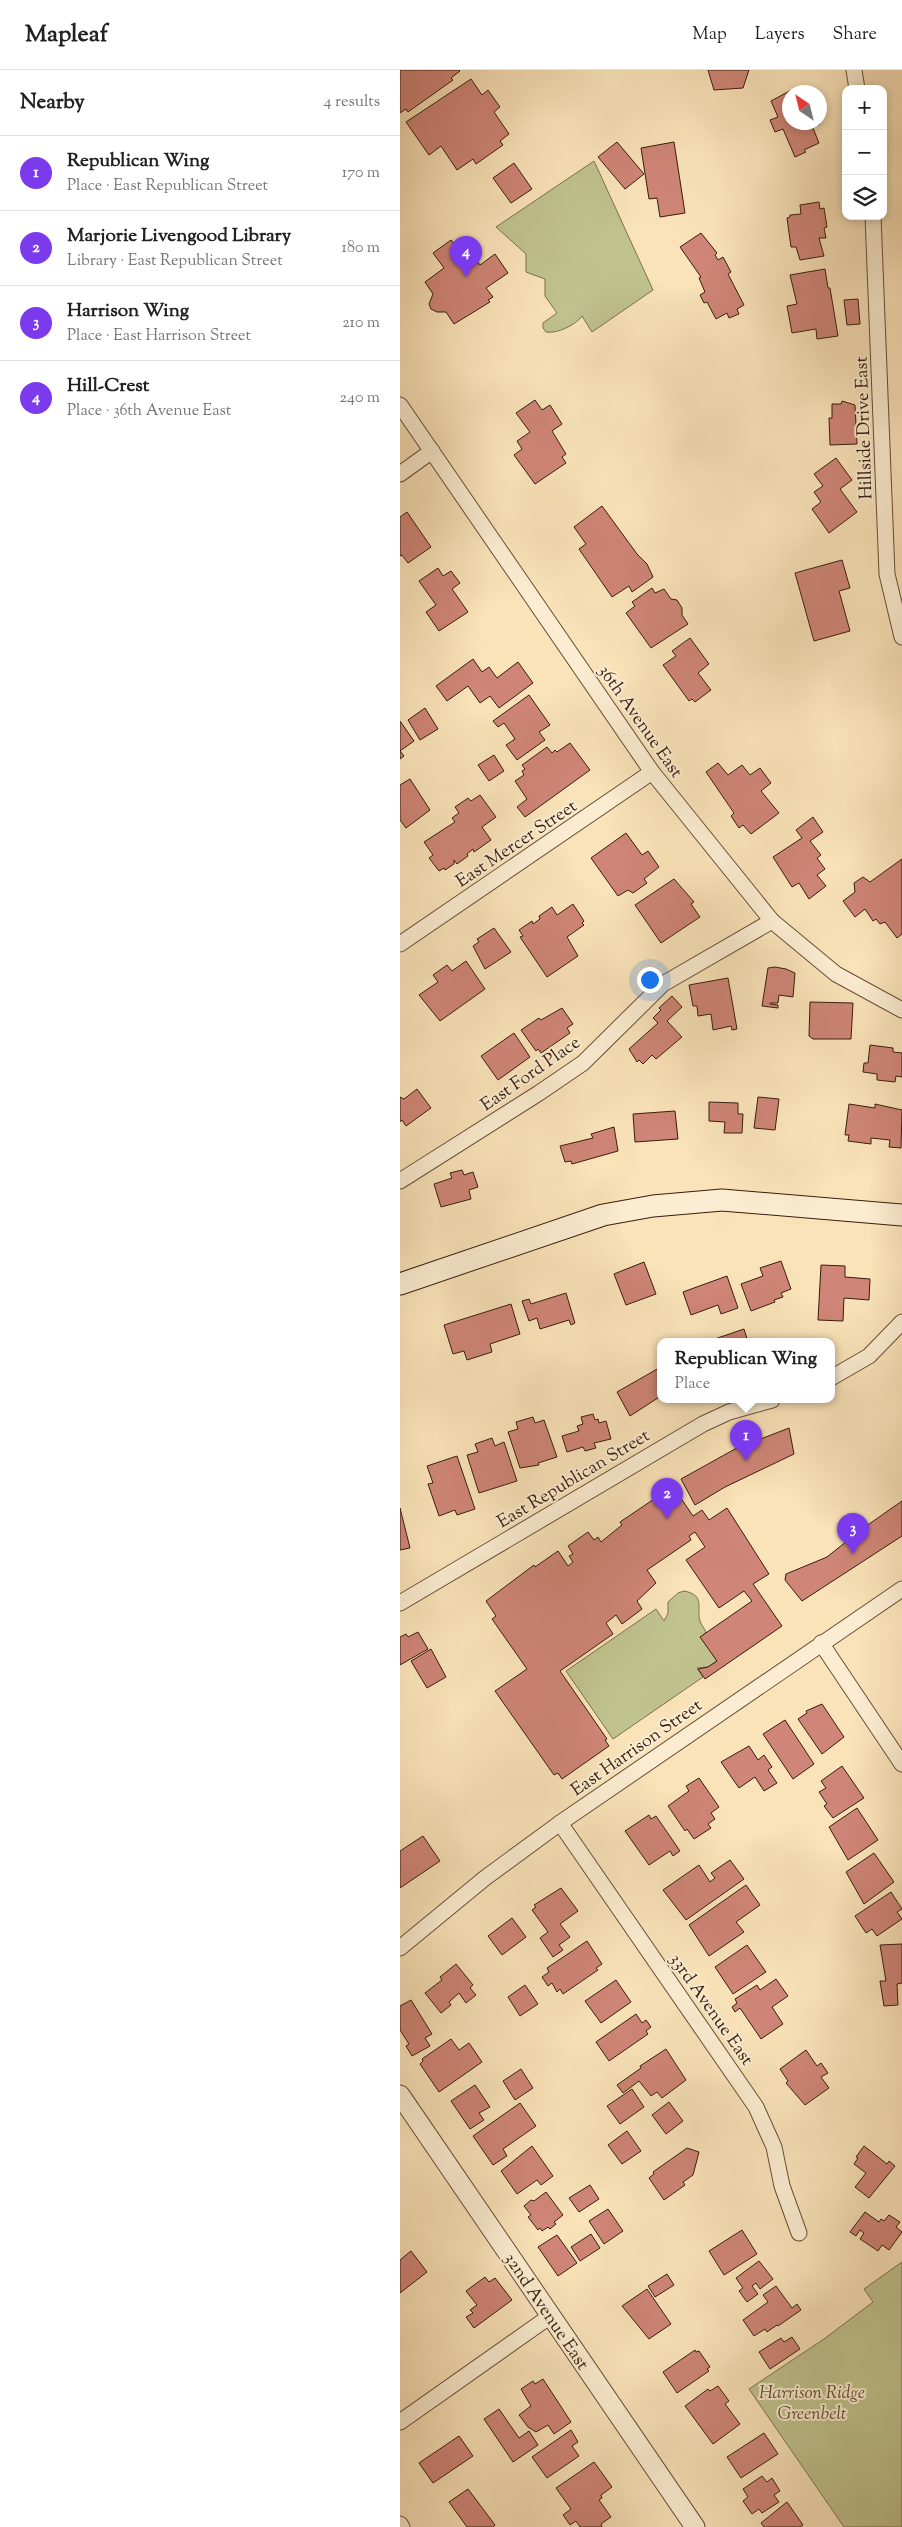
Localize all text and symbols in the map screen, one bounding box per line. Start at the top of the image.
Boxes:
text: Mapleaf [25,18,108,52]
text: Map [692,22,727,48]
text: Layers [755,22,805,48]
text: Share [833,22,877,48]
north arrow [782,85,827,130]
map controls [842,85,887,220]
button: + [842,85,887,130]
text: Nearby [20,88,85,118]
text: 4 results [324,91,380,114]
button: − [842,130,887,175]
text: Republican Wing [67,148,209,175]
text: 1 [33,162,39,185]
text: 170 m [342,162,380,185]
text: Place · East Republican Street [67,175,268,198]
button: layers [842,175,887,220]
text: Marjorie Livengood Library [67,223,291,250]
pin: 4 [450,236,482,277]
text: 2 [32,237,40,260]
text: 180 m [341,237,380,260]
text: Library · East Republican Street [67,250,283,273]
text: Harrison Wing [67,298,189,325]
text: 3 [33,312,39,335]
text: 210 m [342,312,380,335]
text: Place · East Harrison Street [67,325,251,348]
street label: Hillside Drive East [850,356,880,500]
text: Hill-Crest [67,373,149,400]
text: 4 [32,387,40,410]
text: 240 m [339,387,380,410]
text: Place · 36th Avenue East [67,400,231,423]
street label: 36th Avenue East [591,660,688,784]
street label: East Mercer Street [451,794,583,895]
your location [637,967,663,993]
street label: East Ford Place [476,1031,586,1119]
popup [657,1338,835,1403]
text: Republican Wing [675,1346,817,1373]
text: Place [675,1373,710,1396]
pin: 1 [730,1420,762,1461]
street label: East Republican Street [493,1424,655,1536]
pin: 2 [651,1478,683,1519]
pin: 3 [837,1513,869,1554]
street label: East Harrison Street [566,1694,708,1804]
street label: 33rd Avenue East [662,1949,759,2071]
street label: 32nd Avenue East [496,2248,594,2376]
park label: Harrison Ridge Greenbelt [759,2381,865,2428]

